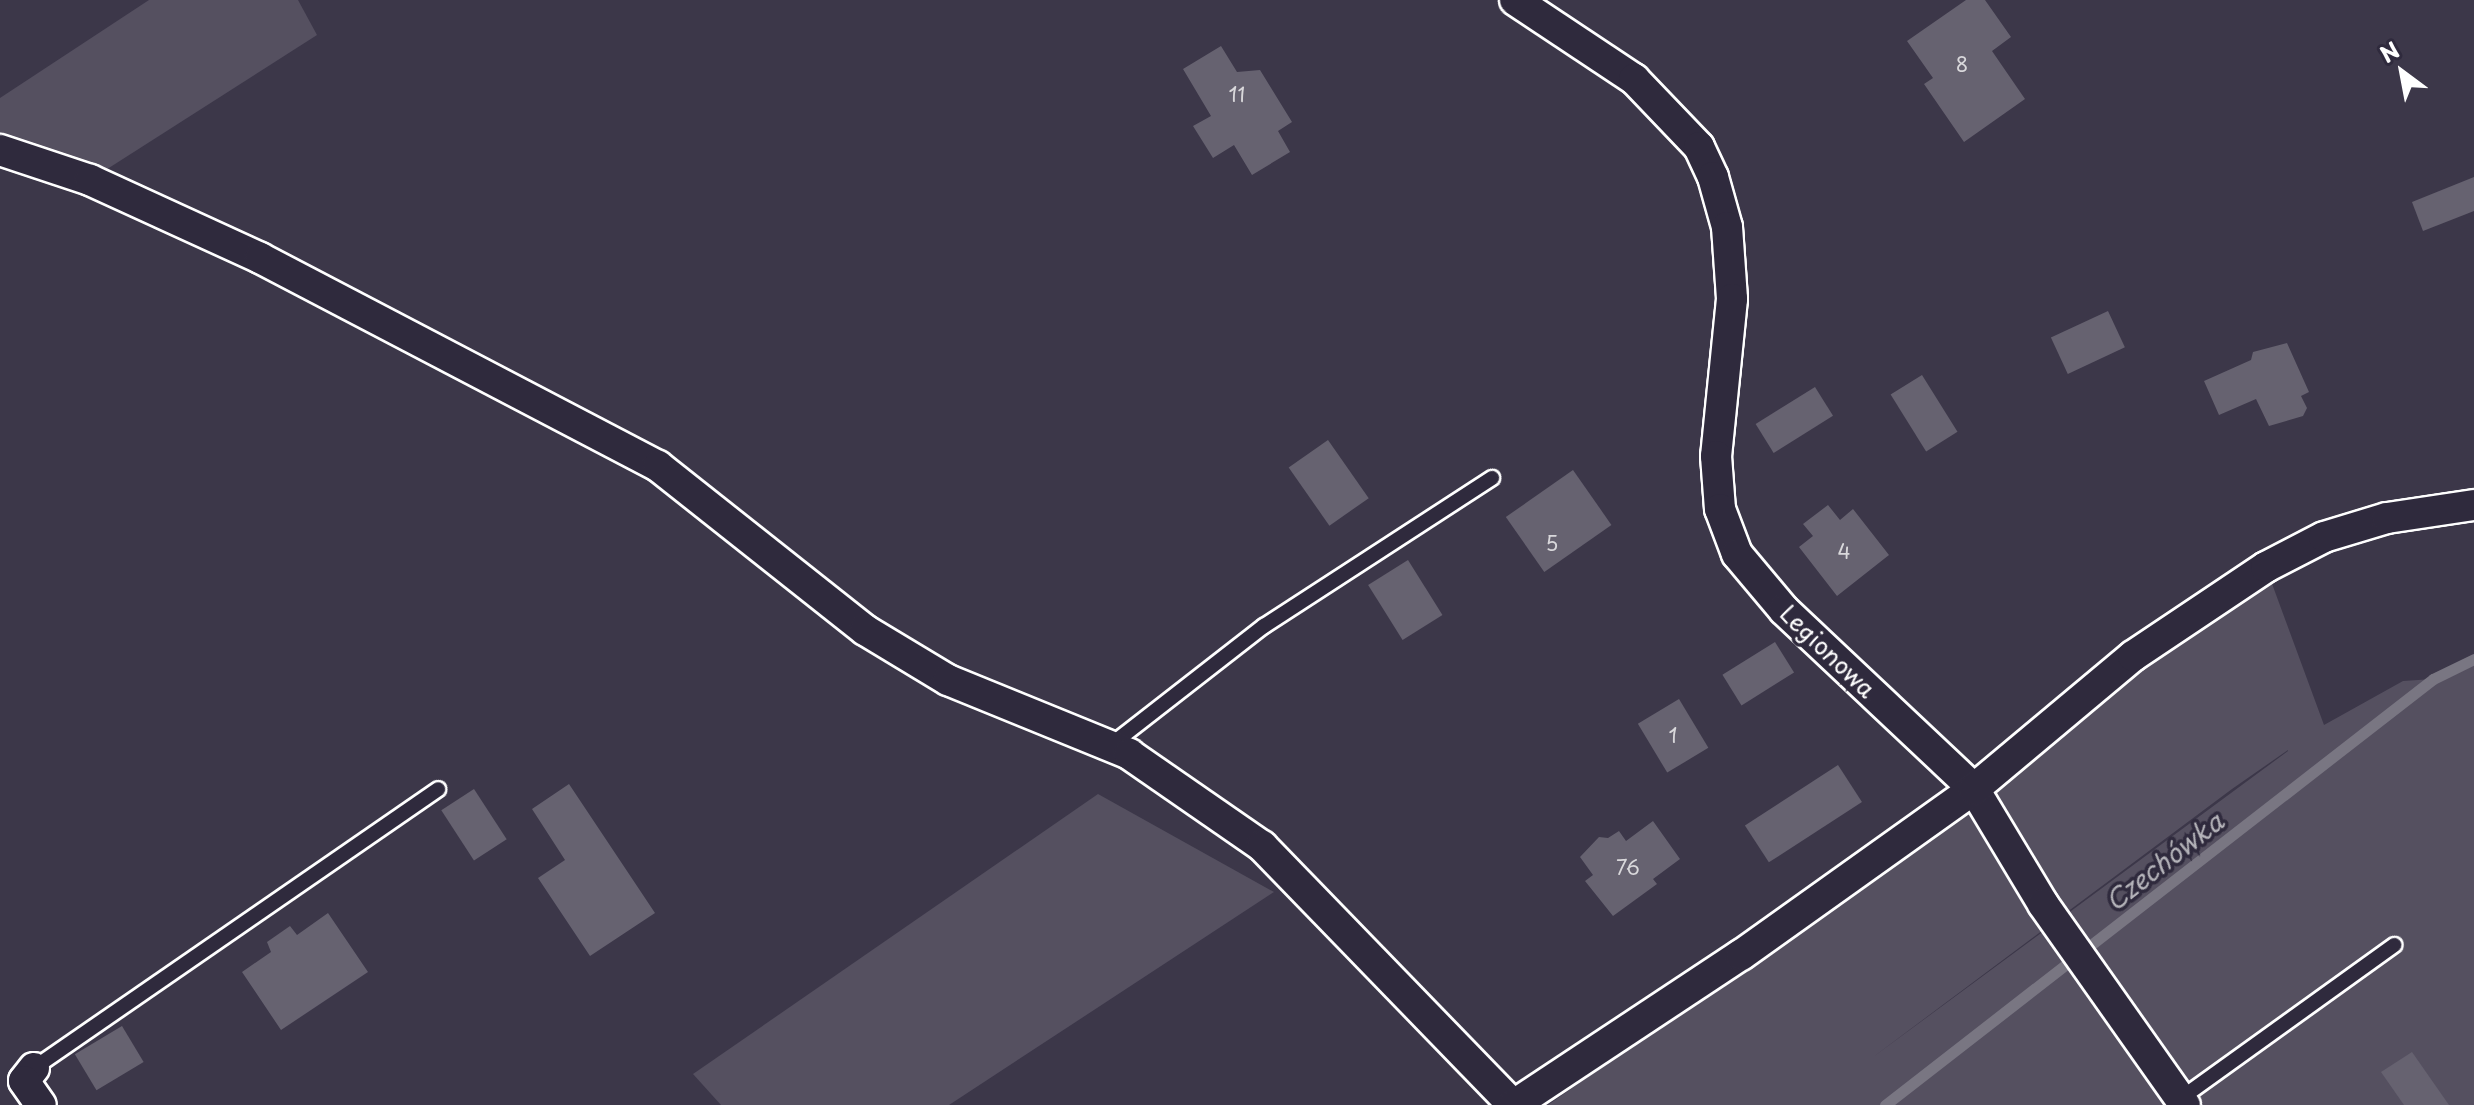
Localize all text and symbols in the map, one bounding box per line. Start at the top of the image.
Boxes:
north arrow [2362,32,2442,112]
text: N [2373,33,2405,70]
house number: 8 [1956,52,1968,76]
house number: 11 [1229,82,1245,106]
house number: 5 [1546,531,1558,555]
house number: 4 [1837,539,1851,563]
street label: Legionowa [1774,599,1882,703]
house number: 1 [1669,723,1677,747]
water label: Czechówka [2099,805,2229,917]
house number: 76 [1616,855,1640,879]

